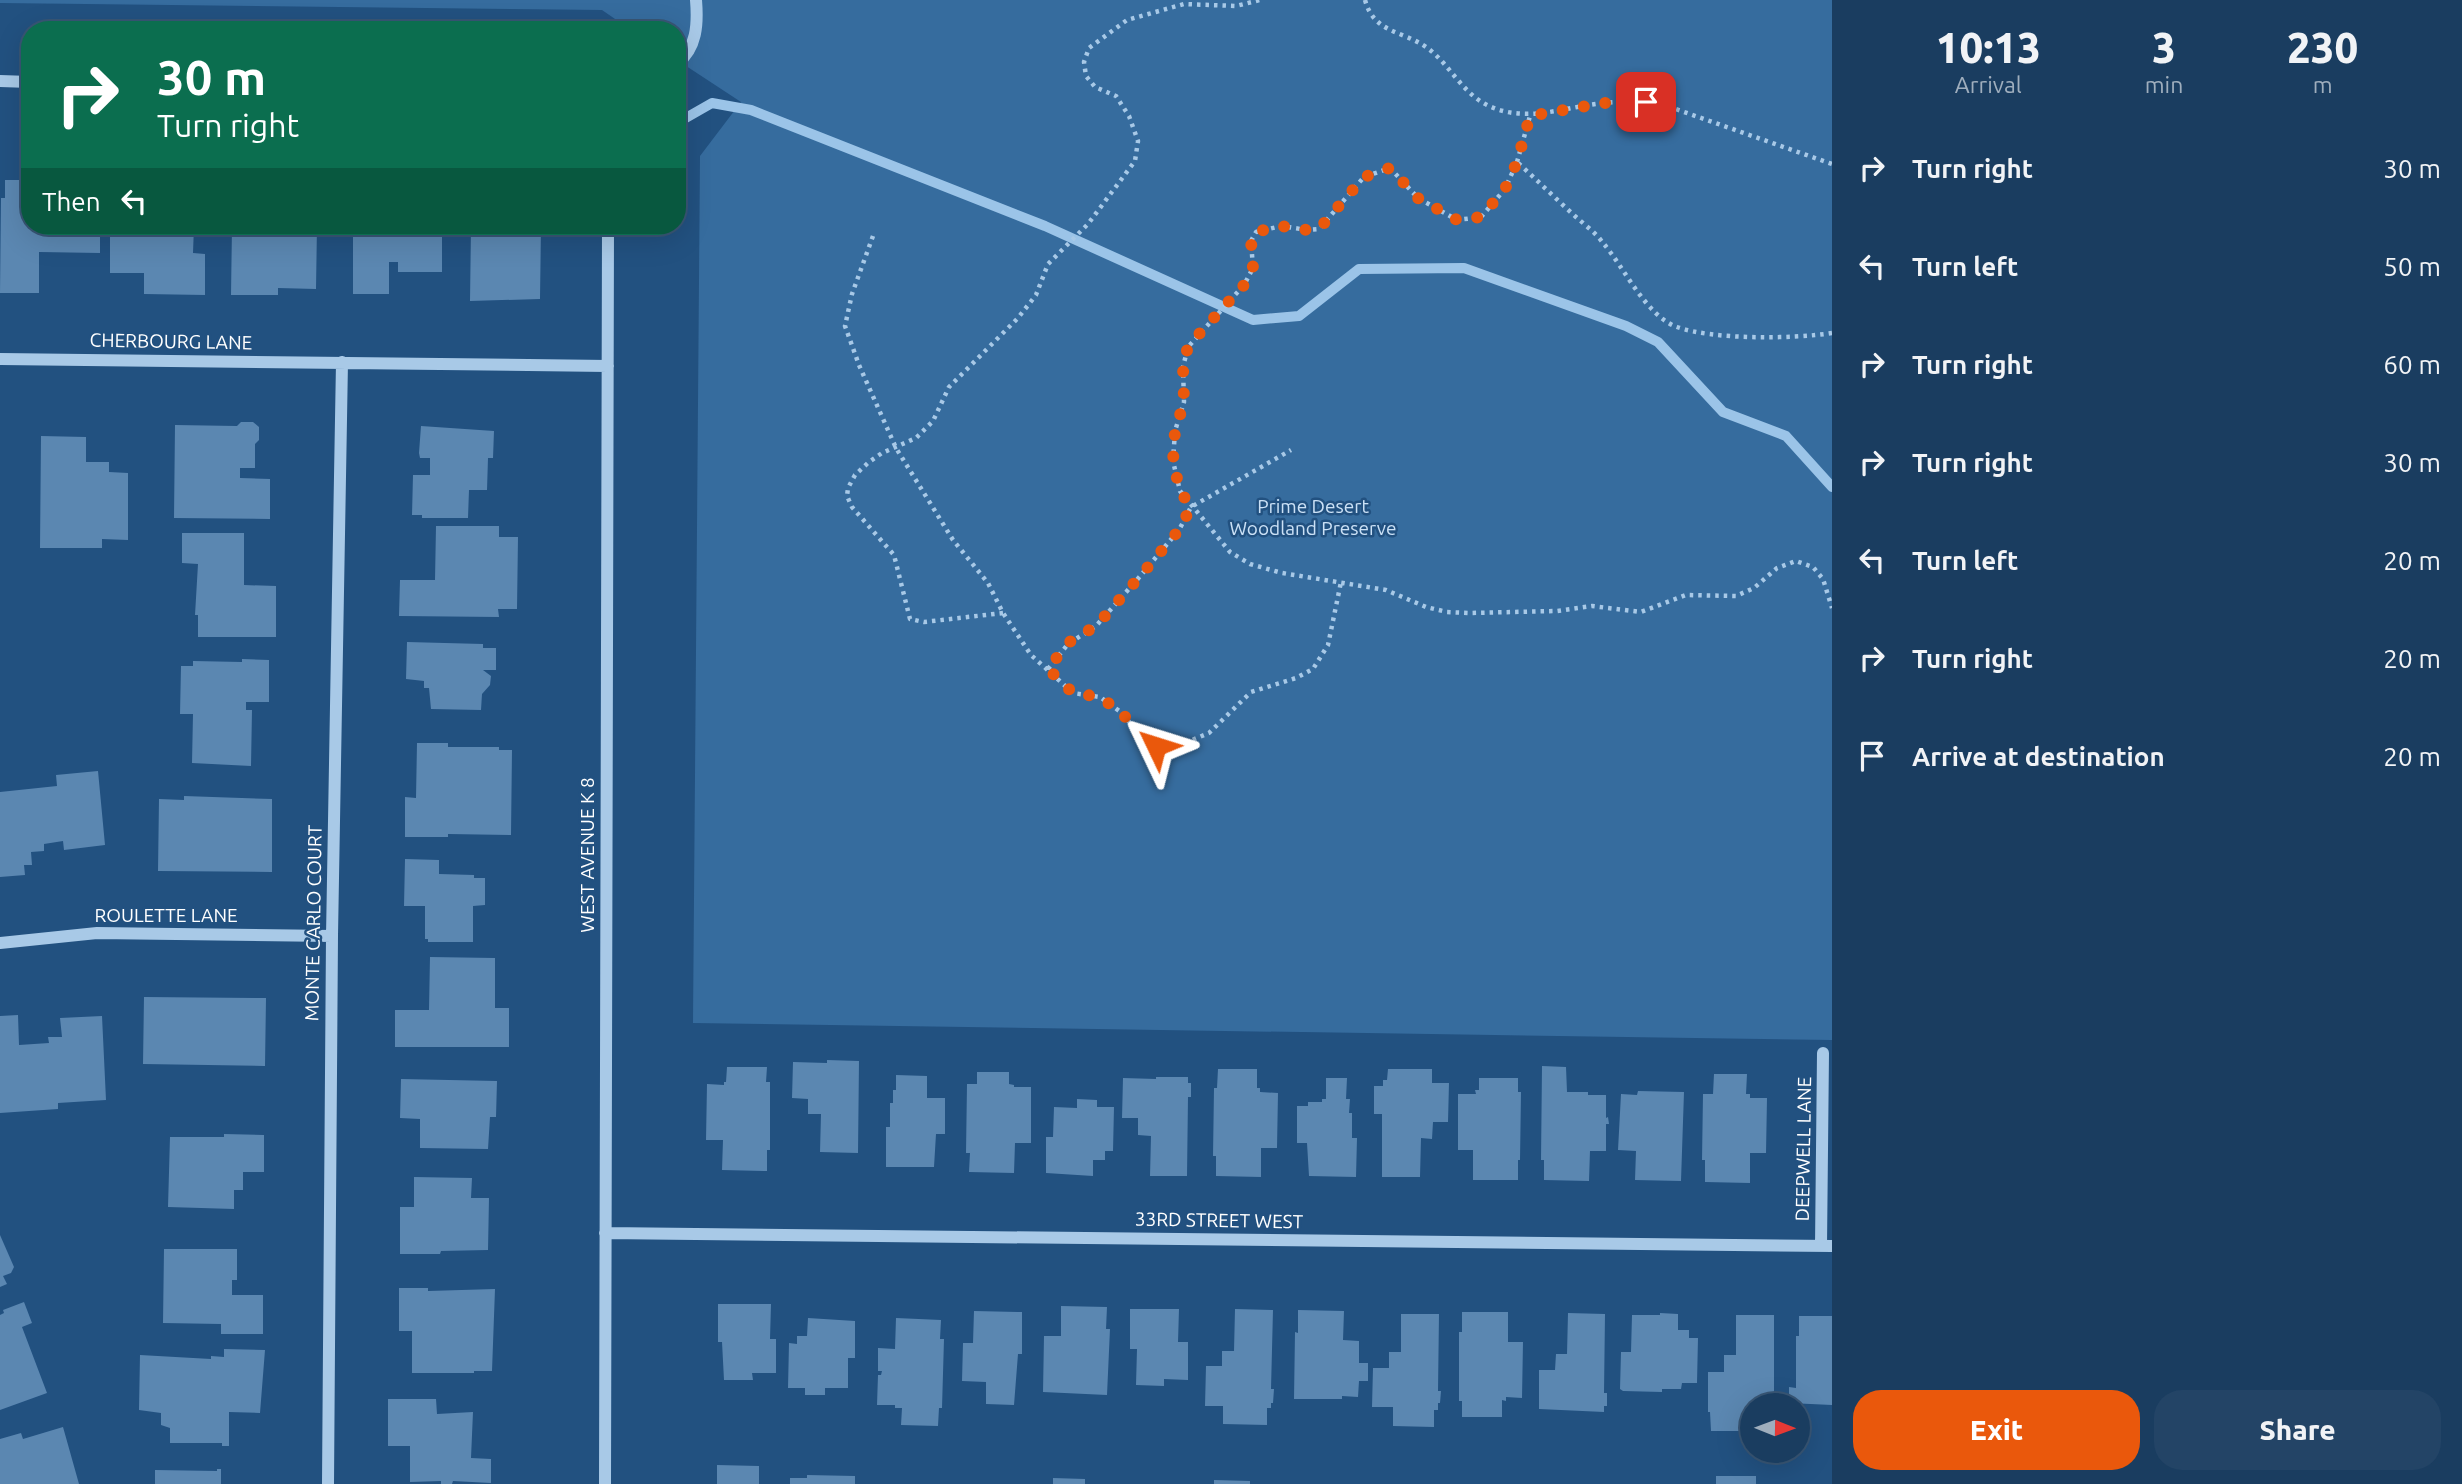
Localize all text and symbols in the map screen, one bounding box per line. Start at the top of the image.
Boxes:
text: 10:13 [1936,24,2041,71]
text: 3 [2152,24,2176,71]
text: 230 [2287,24,2358,71]
icon: right [42,49,133,140]
text: 30 m [157,49,266,104]
pin [1616,72,1676,132]
text: Arrival [1955,72,2022,97]
text: min [2145,72,2183,97]
text: m [2313,72,2333,97]
icon: arrive [1627,83,1665,121]
text: Turn right [157,107,299,143]
icon: right [1853,149,1891,187]
text: Turn right [1912,154,2033,183]
text: 30 m [2383,154,2441,183]
icon: left [115,182,153,220]
text: Then [42,187,101,216]
icon: left [1853,247,1891,285]
text: Turn left [1912,252,2018,281]
text: 50 m [2383,252,2441,281]
street label: CHERBOURG LANE [90,329,252,353]
icon: right [1853,345,1891,383]
text: Turn right [1912,350,2033,379]
text: 60 m [2383,350,2441,379]
icon: right [1853,443,1891,481]
text: Turn right [1912,448,2033,477]
text: 30 m [2383,448,2441,477]
park label: Prime Desert Woodland Preserve [1230,495,1396,539]
icon: left [1853,541,1891,579]
text: Turn left [1912,546,2018,575]
text: 20 m [2383,546,2441,575]
icon: right [1853,639,1891,677]
text: Turn right [1912,644,2033,673]
text: 20 m [2383,644,2441,673]
position arrow [1119,709,1193,783]
icon: arrive [1853,737,1891,775]
text: Arrive at destination [1912,742,2165,771]
text: 20 m [2383,742,2441,771]
street label: WEST AVENUE K 8 [576,777,598,933]
street label: MONTE CARLO COURT [300,824,326,1021]
street label: ROULETTE LANE [94,904,238,926]
street label: DEEPWELL LANE [1791,1076,1815,1222]
street label: 33RD STREET WEST [1135,1208,1304,1232]
button: Exit [1853,1390,2140,1470]
button: Share [2154,1390,2441,1470]
north arrow [1740,1393,1810,1463]
map controls [1740,1393,1810,1463]

